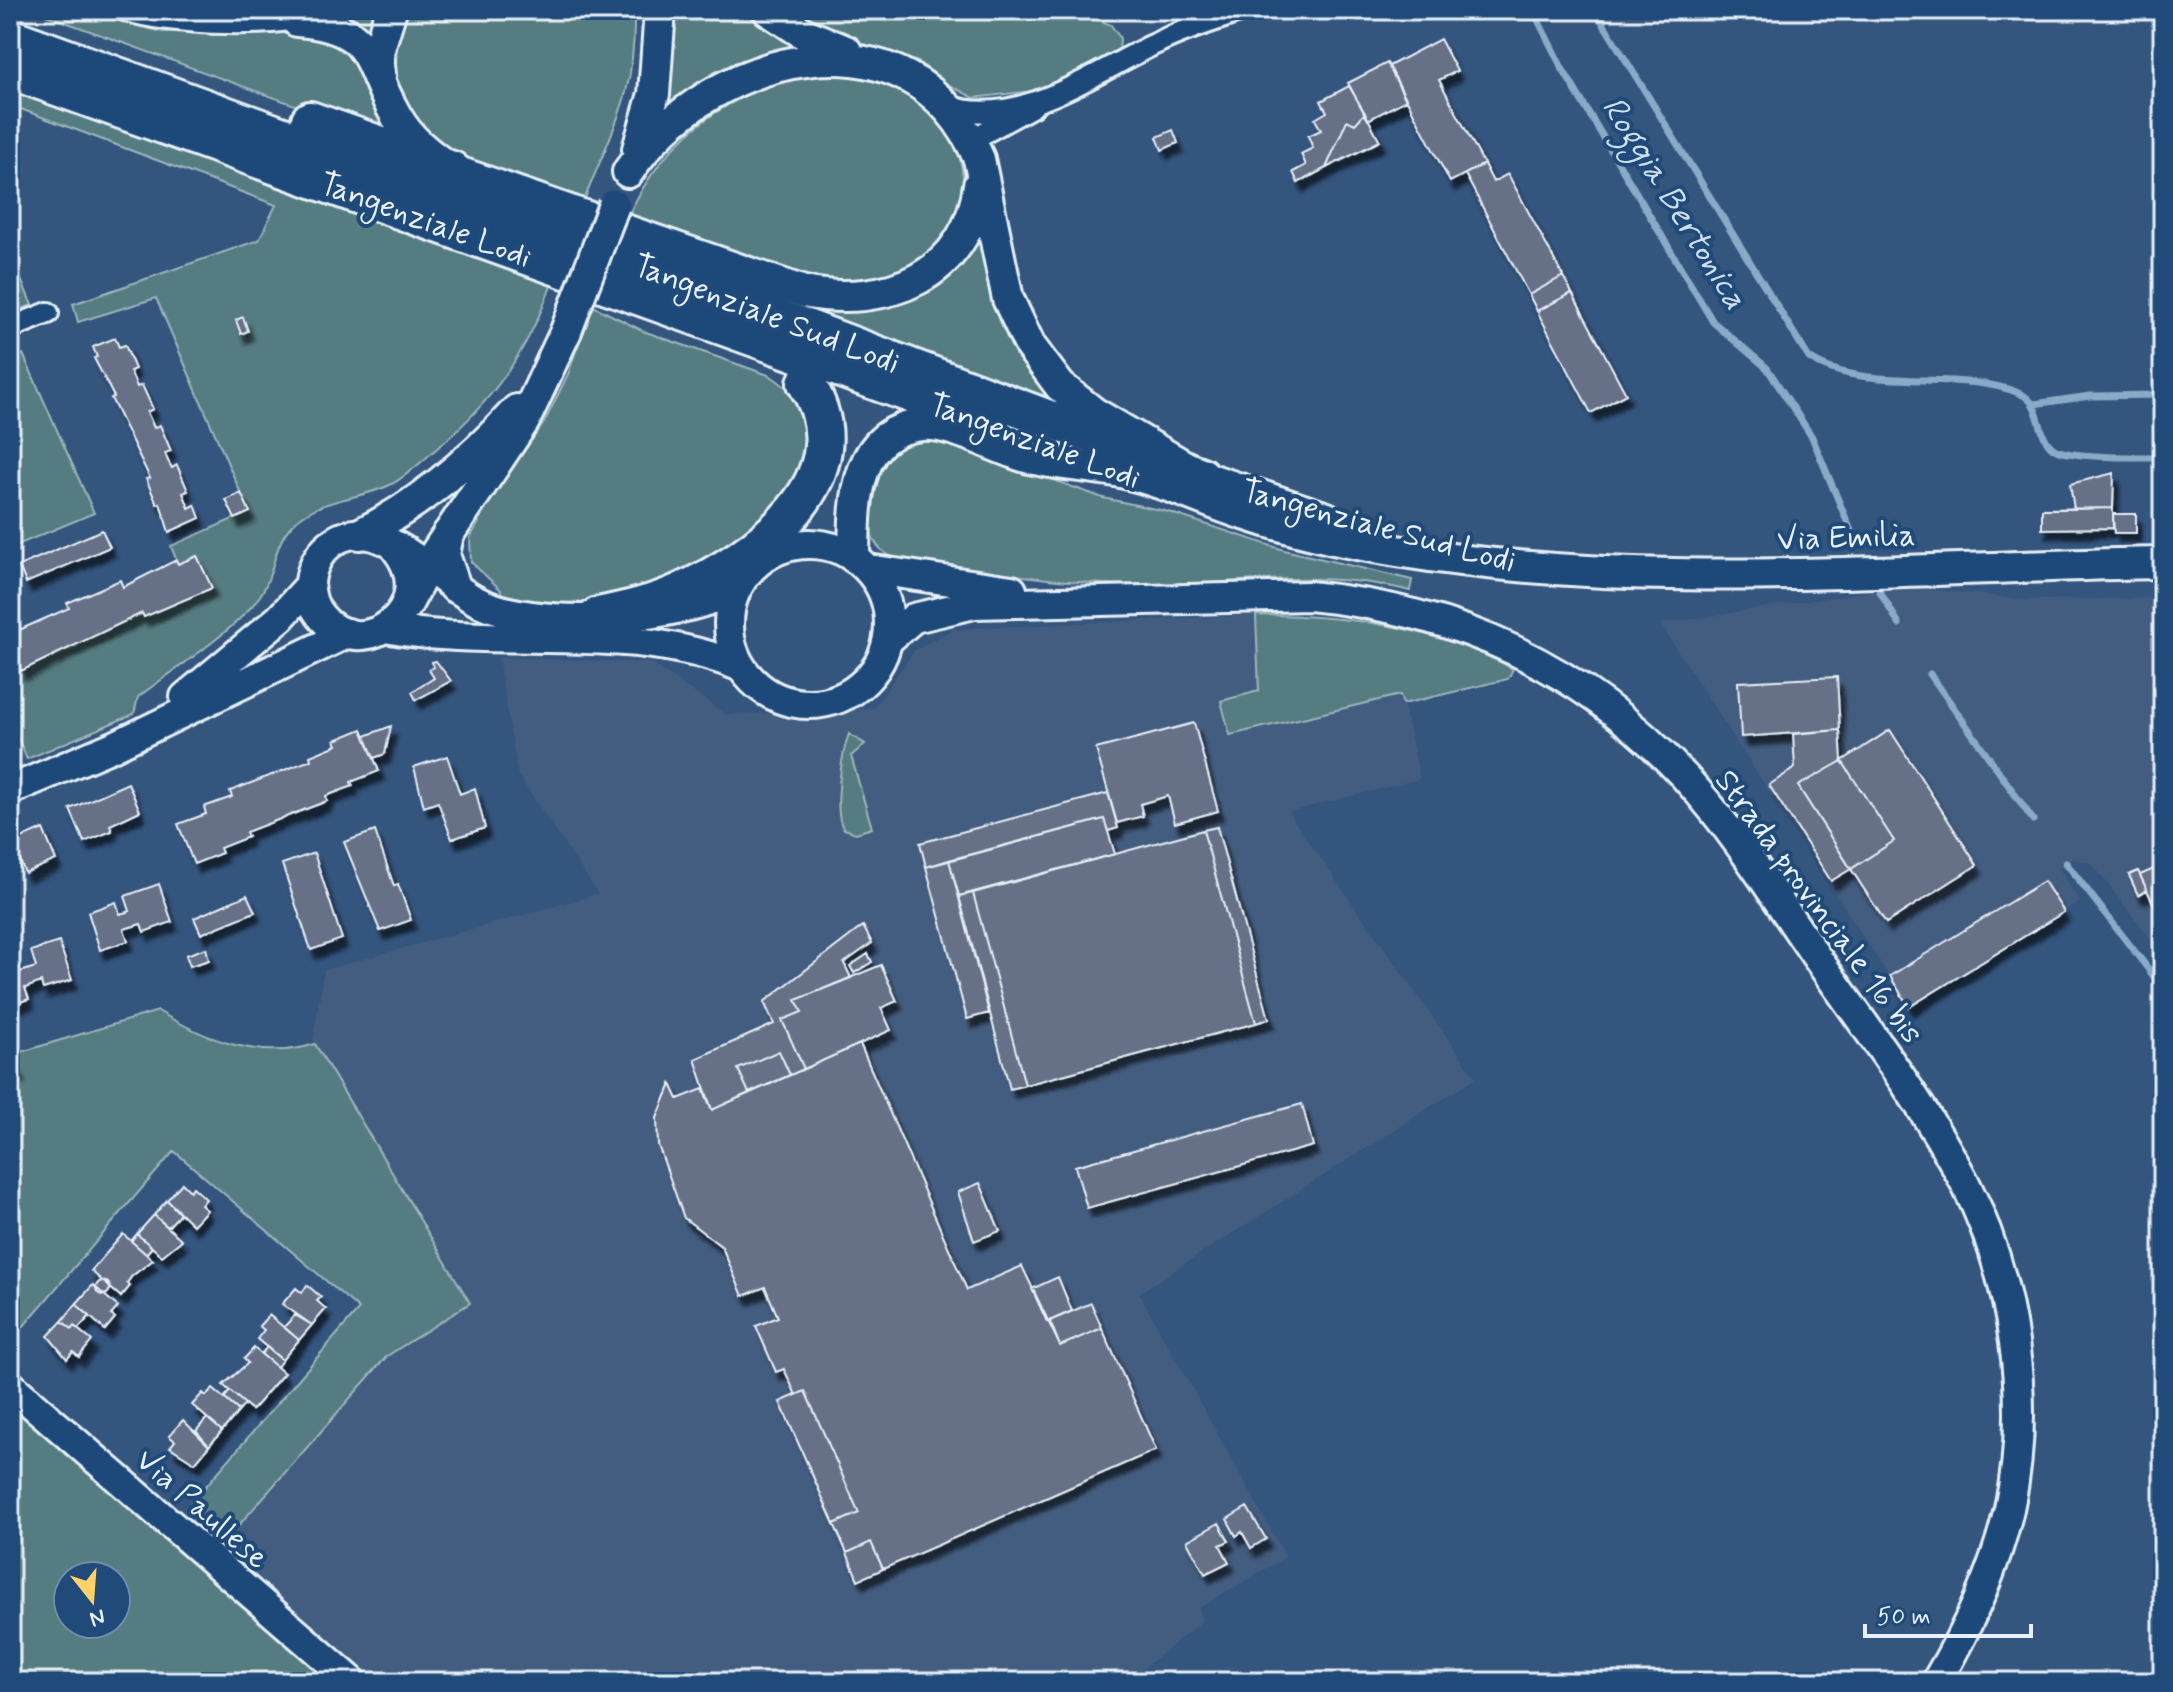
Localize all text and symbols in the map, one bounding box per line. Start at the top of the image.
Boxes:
water label: Roggia Bertonica [1588,88,1757,320]
street label: Tangenziale Lodi [313,163,537,281]
street label: Tangenziale Sud Lodi [626,245,906,387]
street label: Tangenziale Lodi [922,384,1146,502]
street label: Tangenziale Sud Lodi [1236,470,1520,586]
street label: Via Emilia [1776,515,1916,561]
street label: Strada provinciale 16 bis [1705,762,1932,1053]
street label: Via Paullese [126,1440,277,1579]
north arrow [52,1560,132,1640]
scale bar [1865,1588,2031,1638]
text: N [86,1602,108,1633]
text: 50 m [1877,1602,1931,1633]

